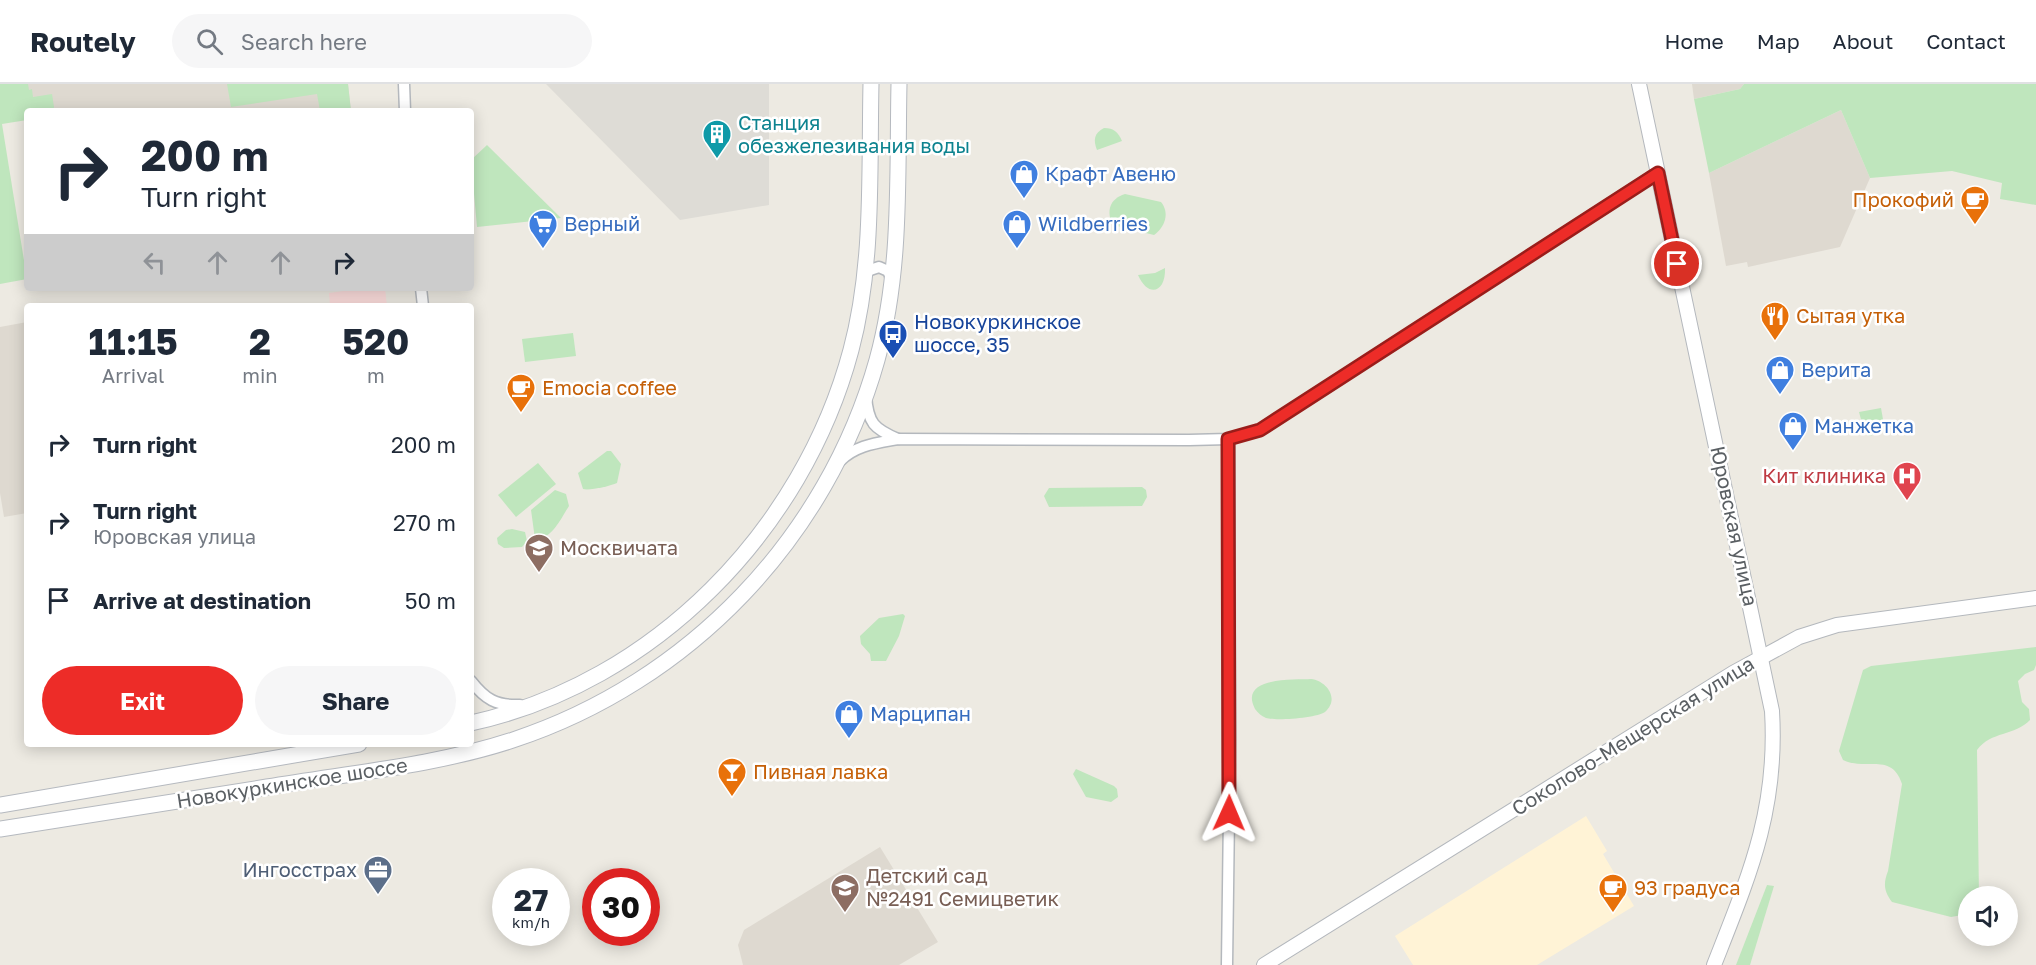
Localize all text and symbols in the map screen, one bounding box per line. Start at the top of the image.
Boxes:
search box [172,14,592,68]
text: Routely [30,25,136,58]
icon: search [193,25,226,58]
text: Search here [241,28,367,55]
text: Home [1664,28,1724,54]
text: Map [1757,28,1800,54]
text: About [1833,28,1893,54]
text: Contact [1926,28,2006,54]
place label: Станция обезжелезивания воды [738,110,970,157]
building icon: Станция обезжелезивания воды [701,118,733,160]
text: 200 m [141,130,268,180]
icon: right [42,132,120,210]
shop icon: Крафт Авеню [1008,158,1040,200]
place label: Крафт Авеню [1045,161,1176,185]
text: Turn right [141,181,267,213]
cafe icon: Прокофий [1959,184,1991,226]
place label: Прокофий [1852,187,1954,211]
supermarket icon: Верный [527,208,559,250]
shop icon: Wildberries [1001,208,1033,250]
place label: Верный [564,211,640,235]
place label: Wildberries [1038,211,1148,235]
pin [1651,238,1702,289]
icon: left [138,246,171,279]
icon: ahead [201,246,234,279]
icon: ahead [264,246,297,279]
icon: right [327,246,360,279]
icon: arrive [1660,247,1693,280]
restaurant icon: Сытая утка [1759,300,1791,342]
place label: Сытая утка [1796,303,1905,327]
place label: Новокуркинское шоссе, 35 [914,309,1081,356]
bus stop icon: Новокуркинское шоссе, 35 [877,318,909,360]
text: 11:15 [89,320,178,363]
text: 2 [249,320,271,363]
text: 520 [342,320,409,363]
shop icon: Верита [1764,354,1796,396]
place label: Верита [1801,357,1871,381]
text: Arrival [102,363,164,387]
text: min [242,363,278,387]
text: m [367,363,385,387]
cafe icon: Emocia coffee [505,372,537,414]
place label: Emocia coffee [542,375,677,399]
shop icon: Манжетка [1777,410,1809,452]
place label: Манжетка [1814,413,1914,437]
icon: right [42,428,75,461]
text: Turn right [93,431,197,458]
text: 200 m [391,431,456,458]
street label: Юровская улица [1706,444,1764,608]
hospital icon: Кит клиника [1891,460,1923,502]
place label: Кит клиника [1762,463,1886,487]
text: Turn right [93,497,197,524]
icon: right [42,506,75,539]
text: 270 m [393,509,456,536]
text: Юровская улица [93,524,256,548]
school or university icon: Москвичата [523,532,555,574]
place label: Москвичата [560,535,678,559]
icon: arrive [42,584,75,617]
text: Arrive at destination [93,587,311,614]
text: 50 m [405,587,456,614]
street label: Соколово-Мещерская улица [1507,650,1758,820]
button: Exit [42,666,243,735]
button: Share [255,666,456,735]
shop icon: Марципан [833,698,865,740]
place label: Марципан [870,701,971,725]
street label: Новокуркинское шоссе [174,752,409,812]
bar icon: Пивная лавка [716,756,748,798]
place label: Пивная лавка [753,759,888,783]
position arrow [1197,781,1261,845]
office icon: Ингосстрах [362,854,394,896]
place label: Ингосстрах [242,857,357,881]
place label: Детский сад №2491 Семицветик [866,863,1059,910]
speed limit sign: 30 [582,868,660,946]
school or university icon: Детский сад №2491 Семицветик [829,872,861,914]
cafe icon: 93 градуса [1597,872,1629,914]
place label: 93 градуса [1634,875,1741,899]
text: 27 [514,882,548,918]
map controls [1958,886,2018,946]
button: sound [1958,886,2018,946]
text: km/h [512,913,550,931]

